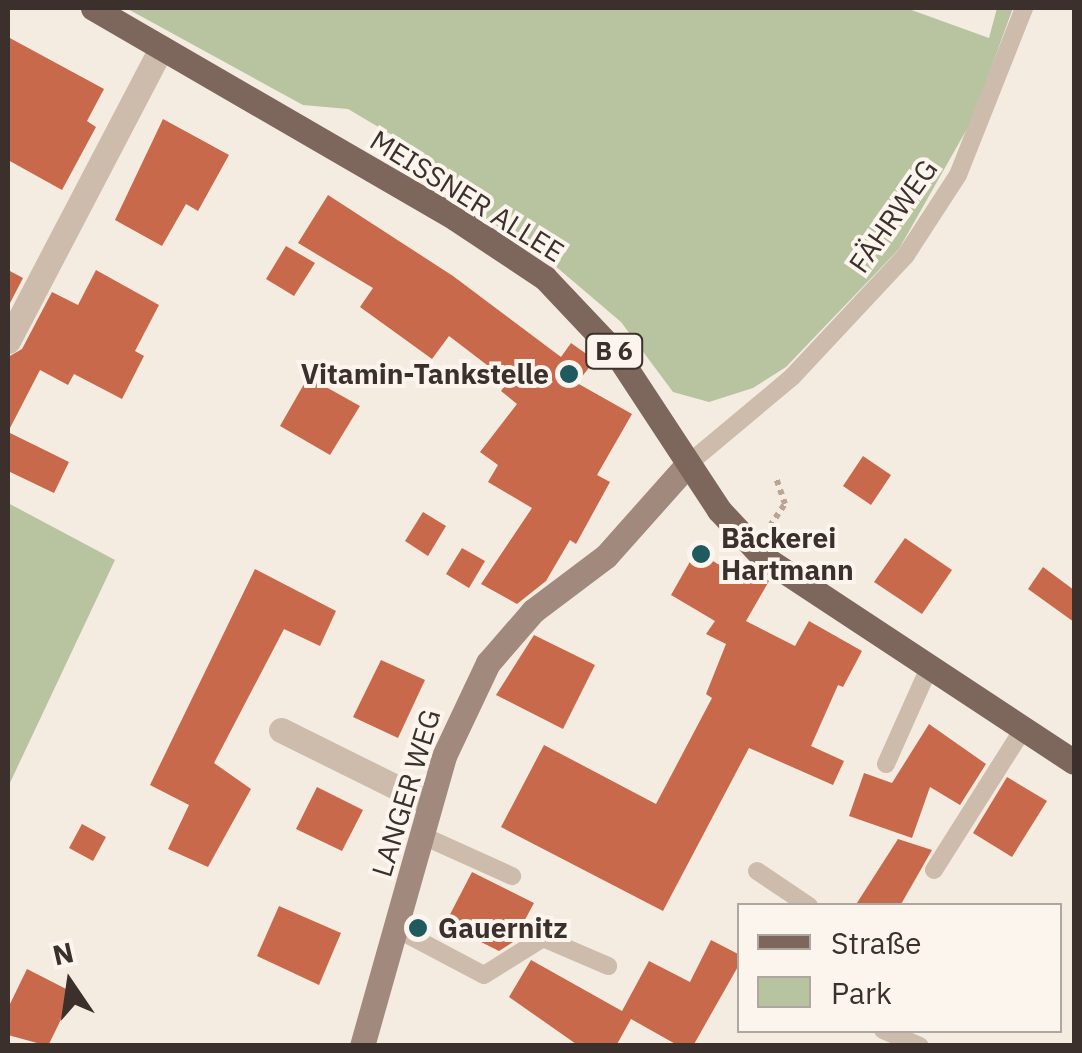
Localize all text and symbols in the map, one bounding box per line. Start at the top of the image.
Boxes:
street label: MEISSNER ALLEE [364,123,570,269]
street label: FÄHRWEG [842,153,944,279]
road number: B 6 [584,331,644,371]
place label: Vitamin-Tankstelle [301,357,549,391]
marker: Vitamin-Tankstelle [558,363,580,385]
place label: Bäckerei Hartmann [721,521,854,587]
marker: Bäckerei Hartmann [690,543,712,565]
street label: LANGER WEG [365,705,447,881]
legend [737,903,1062,1033]
place label: Gauernitz [438,911,568,945]
marker: Gauernitz [407,917,429,939]
text: Straße [831,923,922,962]
north arrow [20,933,120,1033]
text: N [49,933,77,974]
text: Park [831,973,892,1012]

